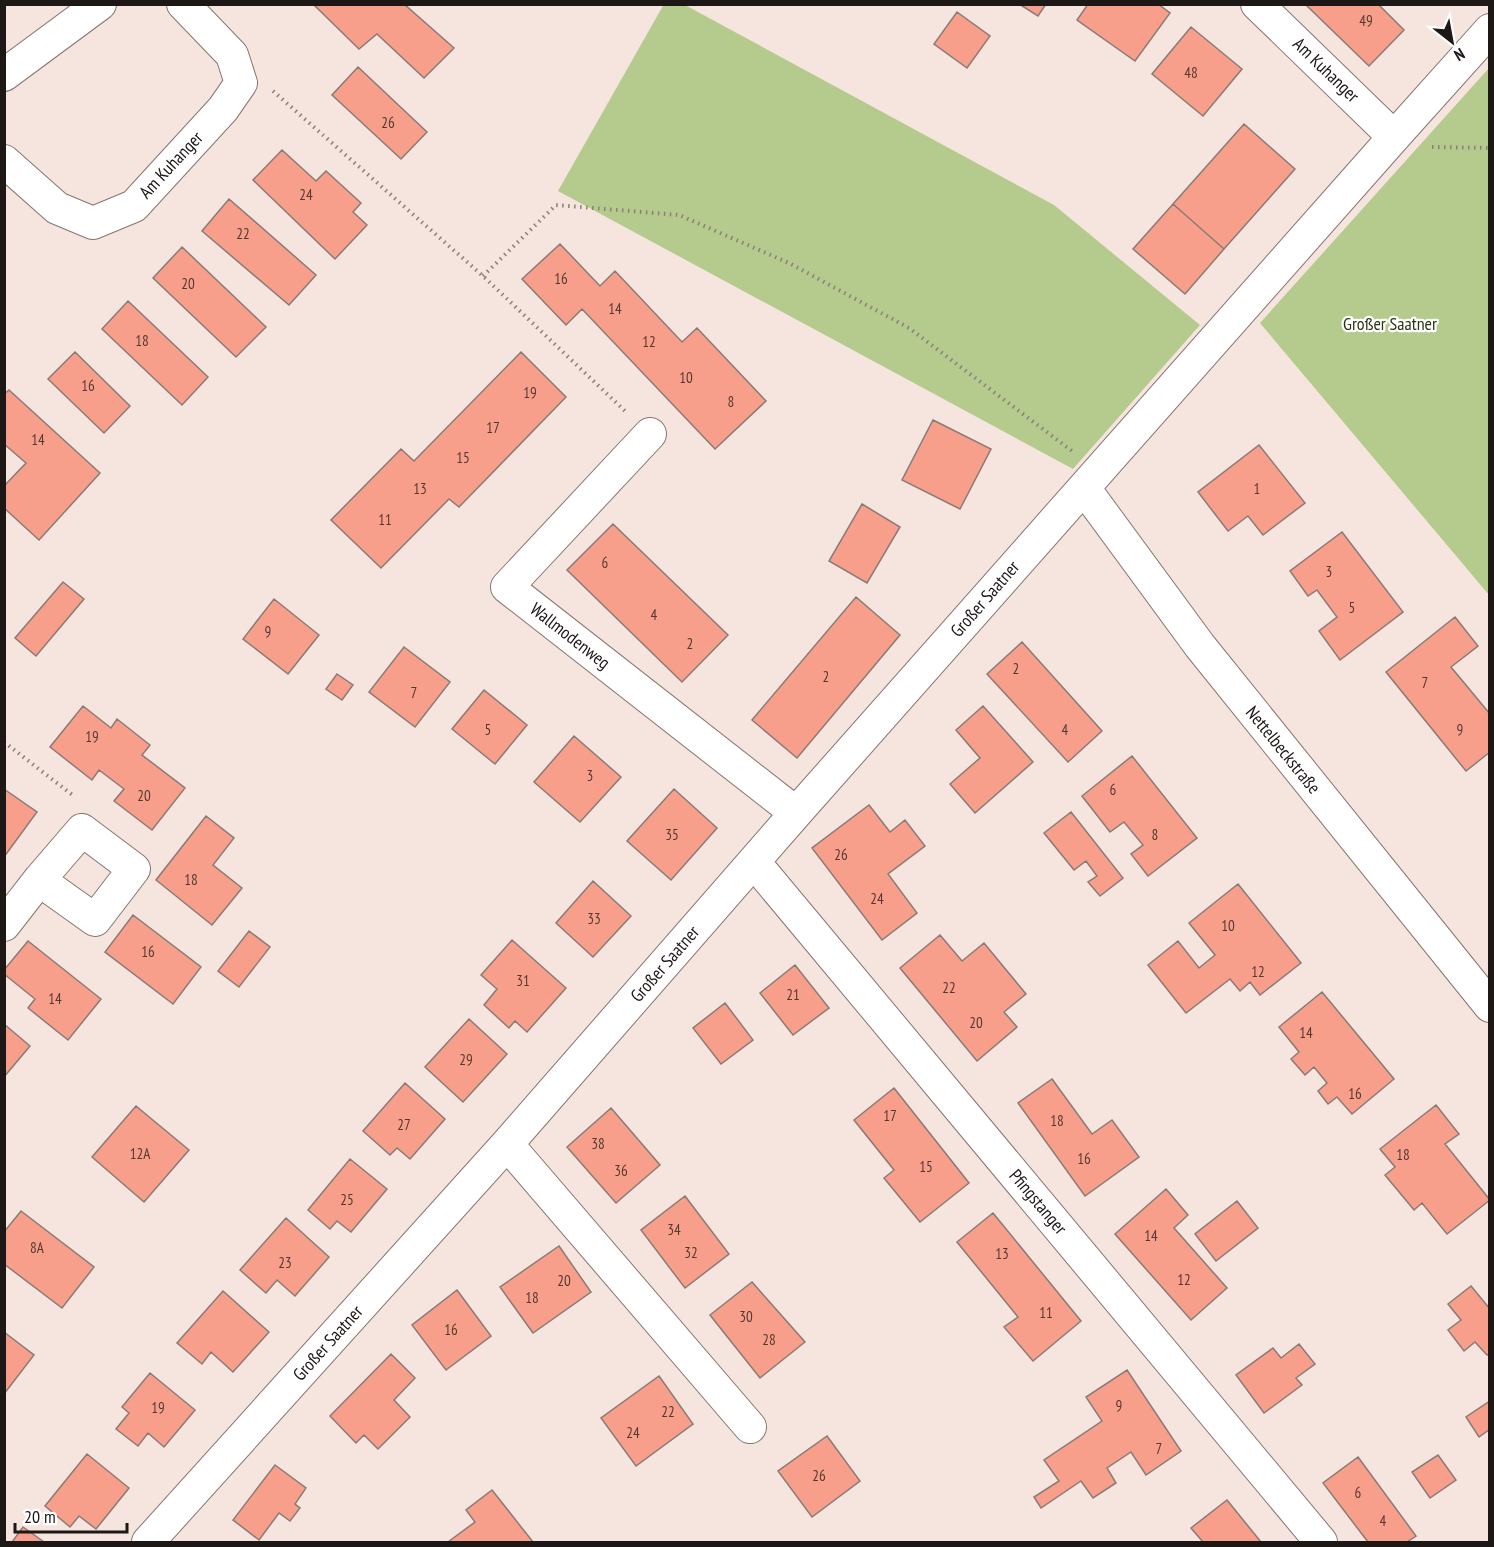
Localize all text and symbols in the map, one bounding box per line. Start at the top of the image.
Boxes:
house number: 49 [1359,11,1373,30]
north arrow [1422,12,1482,72]
street label: Am Kuhanger [1288,32,1364,107]
text: N [1451,44,1469,66]
house number: 48 [1184,63,1198,82]
house number: 26 [381,113,395,132]
street label: Am Kuhanger [134,126,208,203]
house number: 24 [299,185,313,204]
house number: 22 [236,224,250,243]
house number: 16 [554,269,568,288]
house number: 20 [181,274,195,293]
house number: 14 [608,299,622,318]
park label: Großer Saatner [1343,312,1437,335]
house number: 18 [135,331,149,350]
house number: 12 [642,332,656,351]
house number: 10 [679,368,693,387]
house number: 16 [81,376,95,395]
house number: 19 [523,383,537,402]
house number: 8 [728,392,734,411]
house number: 17 [486,418,500,437]
house number: 14 [31,430,45,449]
house number: 15 [456,448,470,467]
house number: 13 [413,479,427,498]
house number: 1 [1254,479,1260,498]
house number: 11 [378,510,392,529]
house number: 6 [602,553,609,572]
street label: Großer Saatner [945,556,1024,642]
house number: 3 [1326,562,1332,581]
street label: Wallmodenweg [526,597,615,674]
house number: 5 [1349,598,1355,617]
house number: 4 [651,605,658,624]
house number: 9 [265,622,271,641]
house number: 2 [687,634,693,653]
house number: 2 [1013,659,1019,678]
house number: 2 [823,667,829,686]
house number: 7 [1422,673,1428,692]
house number: 7 [411,683,417,702]
street label: Nettelbeckstraße [1241,701,1326,798]
house number: 5 [485,720,491,739]
house number: 4 [1062,720,1069,739]
house number: 9 [1457,720,1463,739]
house number: 19 [85,727,99,746]
house number: 3 [587,766,593,785]
house number: 6 [1110,780,1117,799]
house number: 20 [137,786,151,805]
house number: 35 [665,825,679,844]
house number: 8 [1152,825,1158,844]
house number: 26 [834,845,848,864]
house number: 18 [184,870,198,889]
house number: 24 [870,889,884,908]
house number: 33 [587,909,601,928]
house number: 10 [1221,916,1235,935]
street label: Großer Saatner [625,921,704,1007]
house number: 16 [141,942,155,961]
house number: 12 [1251,962,1265,981]
house number: 31 [516,971,530,990]
house number: 22 [942,978,956,997]
house number: 21 [786,985,800,1004]
house number: 14 [48,989,62,1008]
house number: 20 [969,1013,983,1032]
house number: 14 [1299,1023,1313,1042]
house number: 29 [459,1050,473,1069]
house number: 16 [1348,1084,1362,1103]
house number: 17 [883,1106,897,1125]
house number: 18 [1050,1111,1064,1130]
house number: 27 [397,1115,411,1134]
house number: 38 [591,1134,605,1153]
house number: 12A [130,1144,151,1163]
house number: 18 [1396,1145,1410,1164]
house number: 16 [1077,1149,1091,1168]
house number: 15 [919,1157,933,1176]
house number: 36 [614,1161,628,1180]
street label: Pfingstanger [1005,1164,1072,1239]
house number: 25 [340,1190,354,1209]
house number: 34 [667,1220,681,1239]
house number: 14 [1144,1226,1158,1245]
house number: 8A [30,1238,45,1257]
house number: 32 [684,1243,698,1262]
house number: 13 [995,1244,1009,1263]
house number: 23 [278,1253,292,1272]
house number: 12 [1177,1270,1191,1289]
house number: 20 [557,1271,571,1290]
house number: 18 [525,1288,539,1307]
street label: Großer Saatner [288,1300,368,1385]
house number: 11 [1039,1303,1053,1322]
house number: 30 [739,1307,753,1326]
house number: 16 [444,1320,458,1339]
house number: 28 [762,1330,776,1349]
house number: 9 [1116,1396,1122,1415]
house number: 19 [151,1398,165,1417]
house number: 22 [661,1402,675,1421]
house number: 24 [626,1423,640,1442]
house number: 7 [1156,1439,1162,1458]
house number: 26 [812,1466,826,1485]
house number: 6 [1355,1483,1362,1502]
scale bar [15,1496,128,1534]
text: 20 m [24,1505,56,1528]
house number: 4 [1380,1511,1387,1530]

